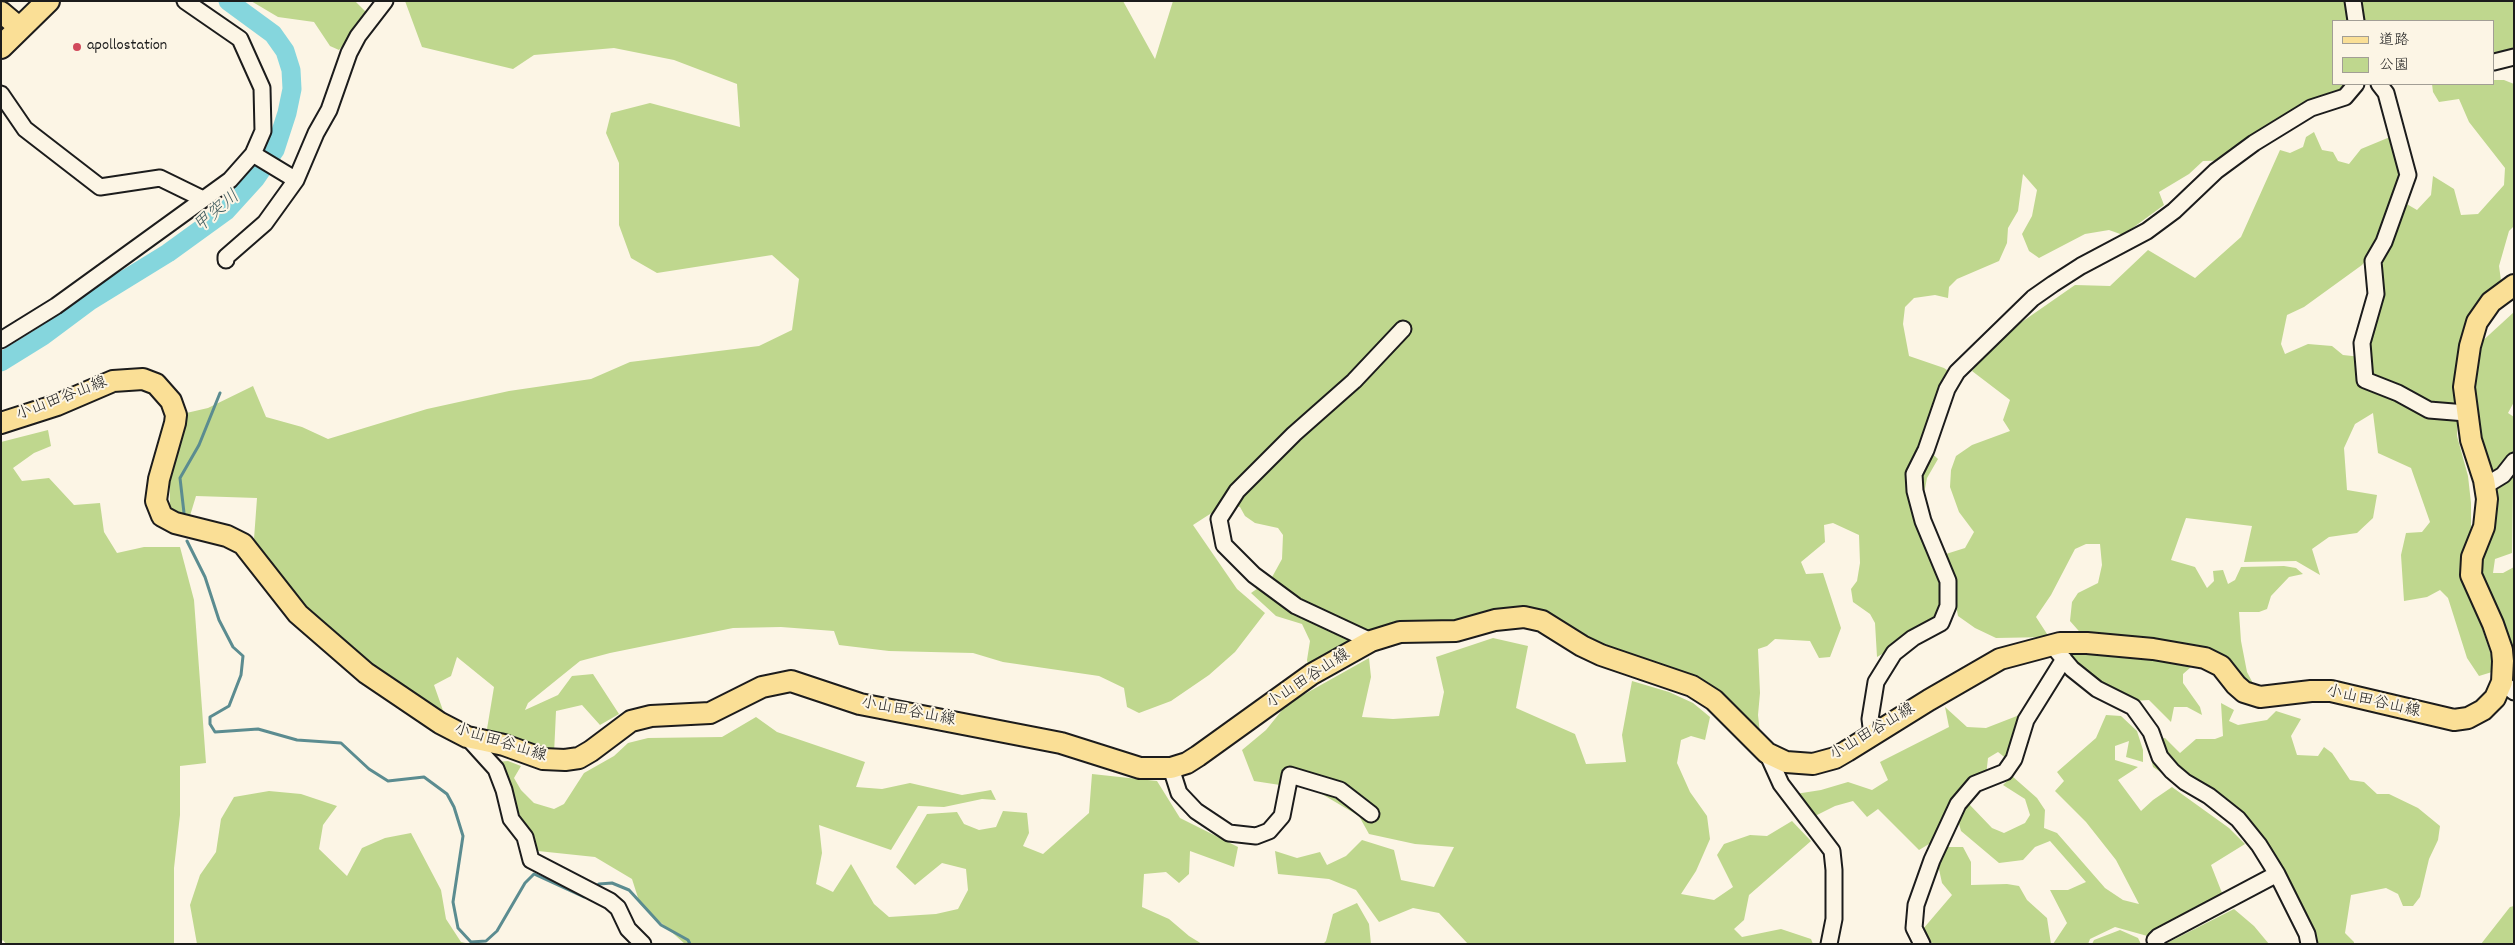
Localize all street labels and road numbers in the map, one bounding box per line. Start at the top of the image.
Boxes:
street label: 小山田谷山線 [14,374,110,426]
street label: 小山田谷山線 [1264,646,1354,714]
street label: 小山田谷山線 [2324,683,2422,723]
street label: 小山田谷山線 [859,694,957,732]
street label: 小山田谷山線 [1827,700,1919,766]
street label: 小山田谷山線 [451,721,549,767]

